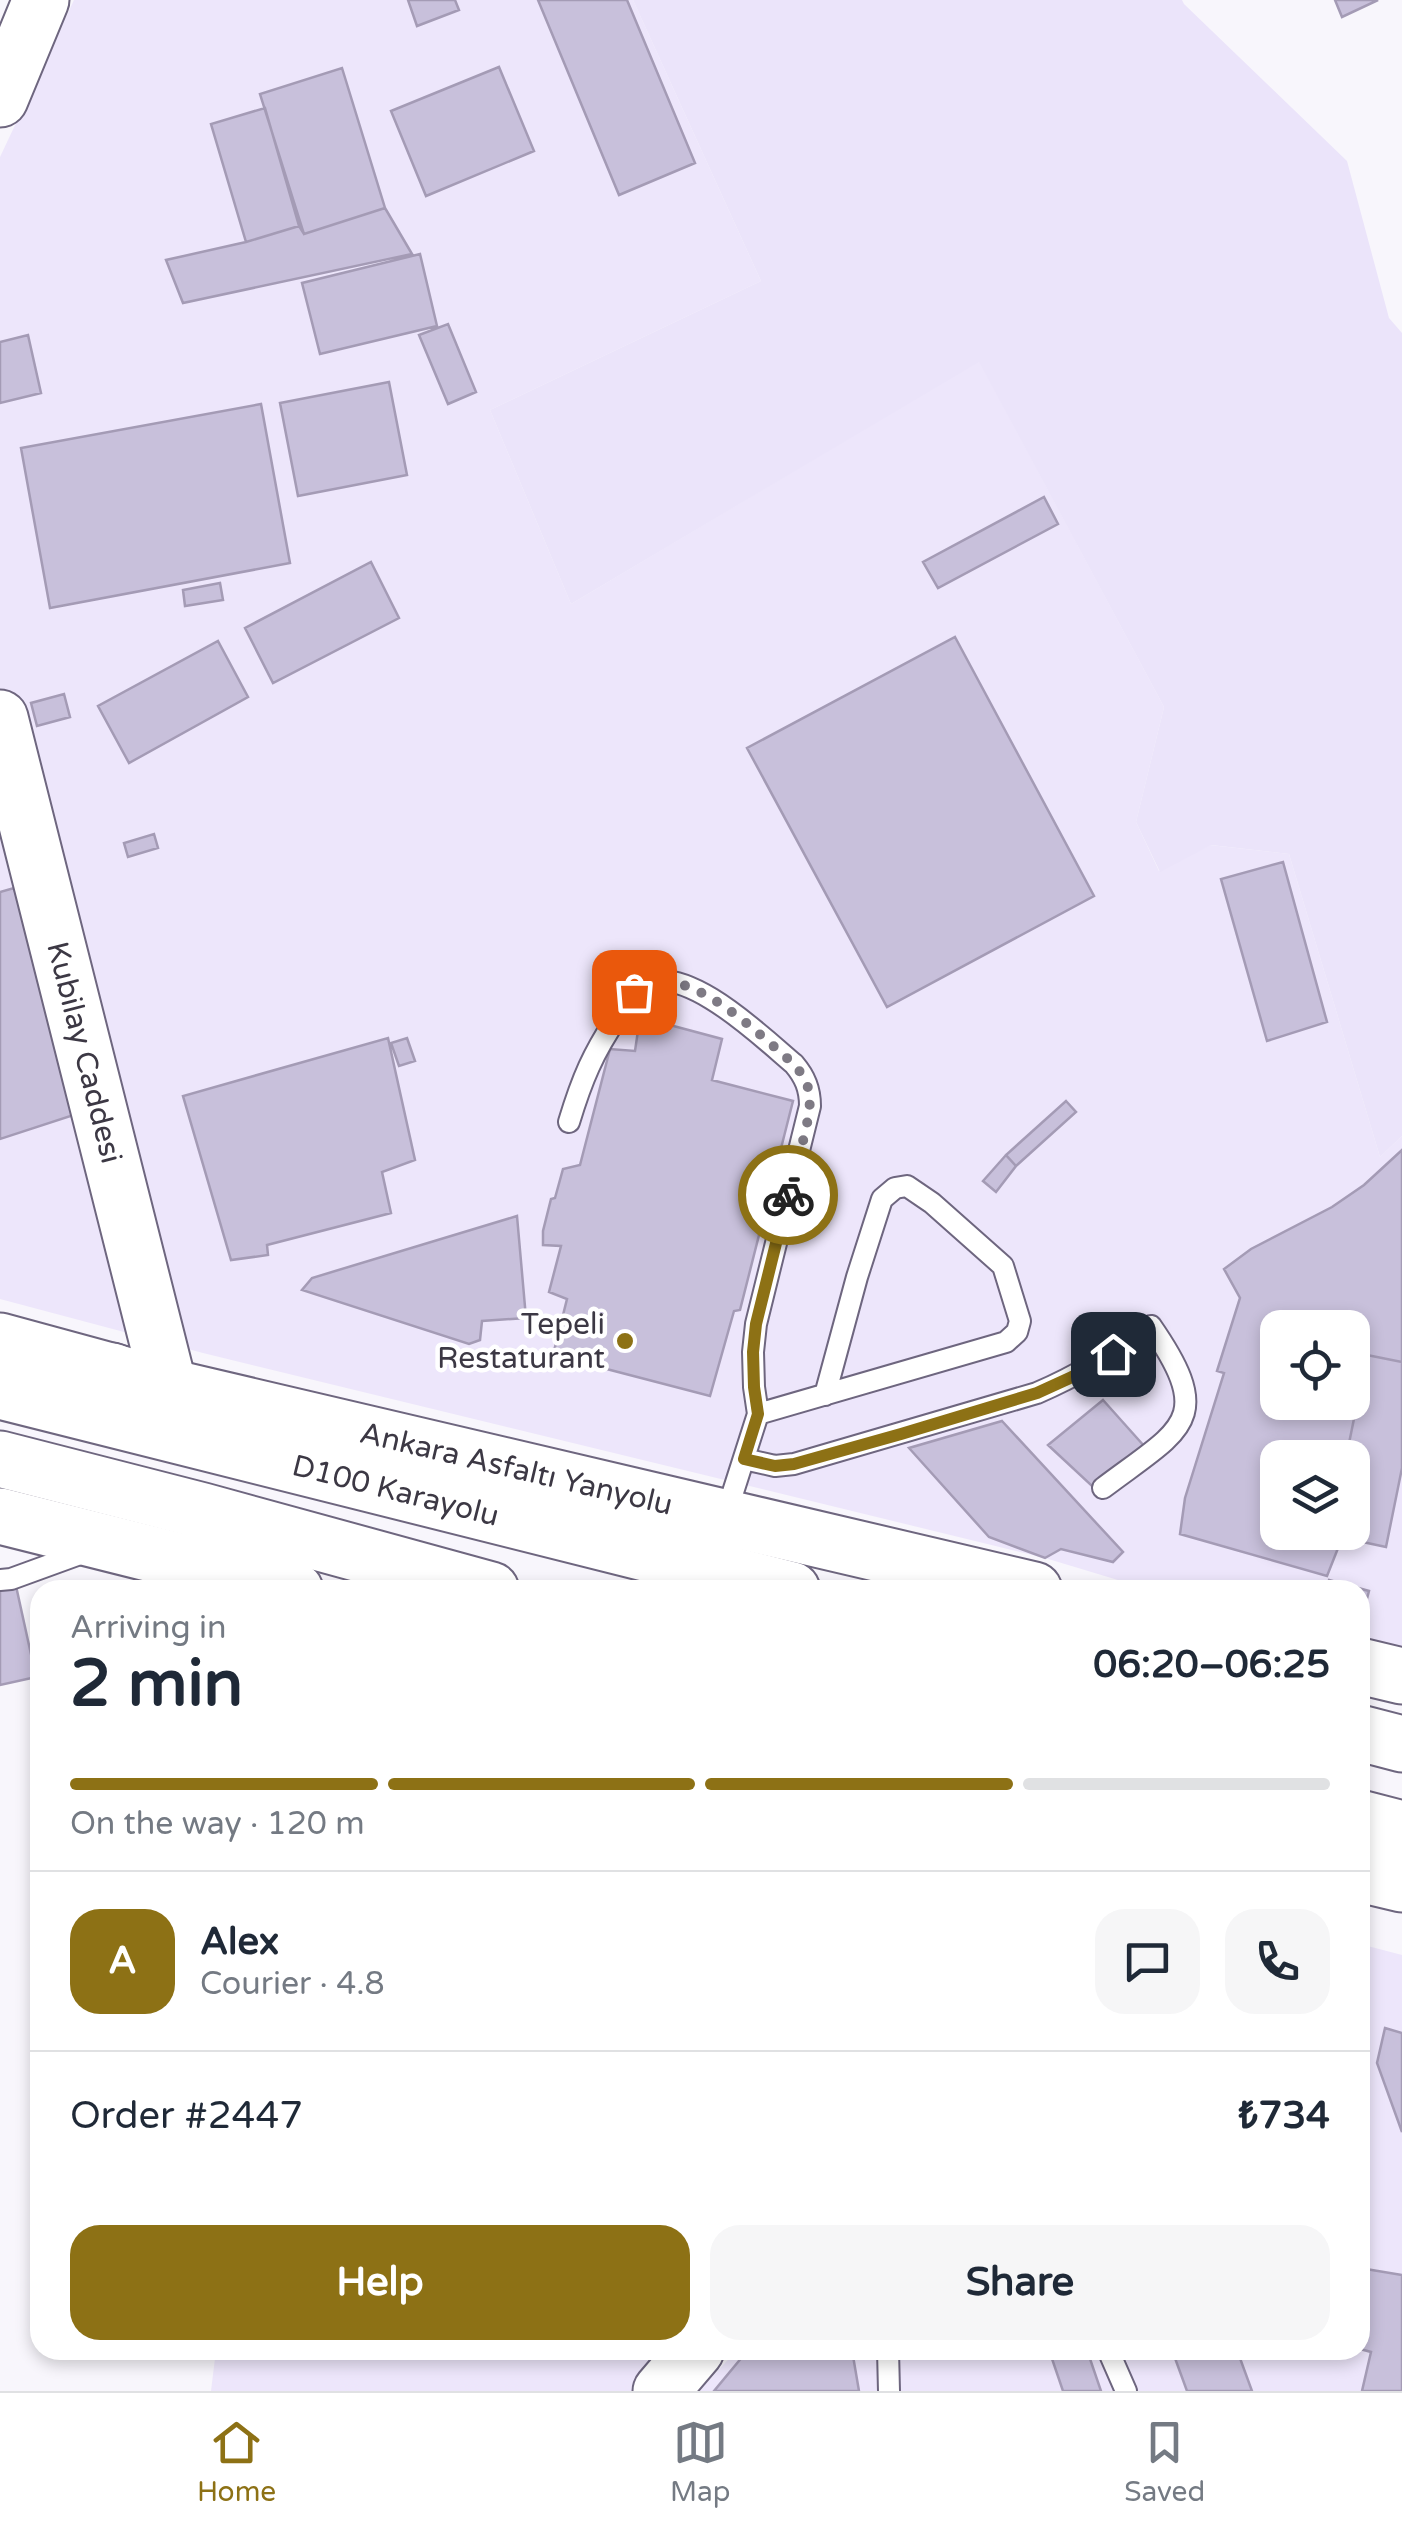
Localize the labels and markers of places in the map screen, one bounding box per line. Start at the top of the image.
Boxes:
pin [592,950,677,1035]
place label: Tepeli Restaturant [437,1306,605,1377]
pin [1071,1312,1156,1397]
marker: Tepeli Restaturant [614,1330,636,1352]

